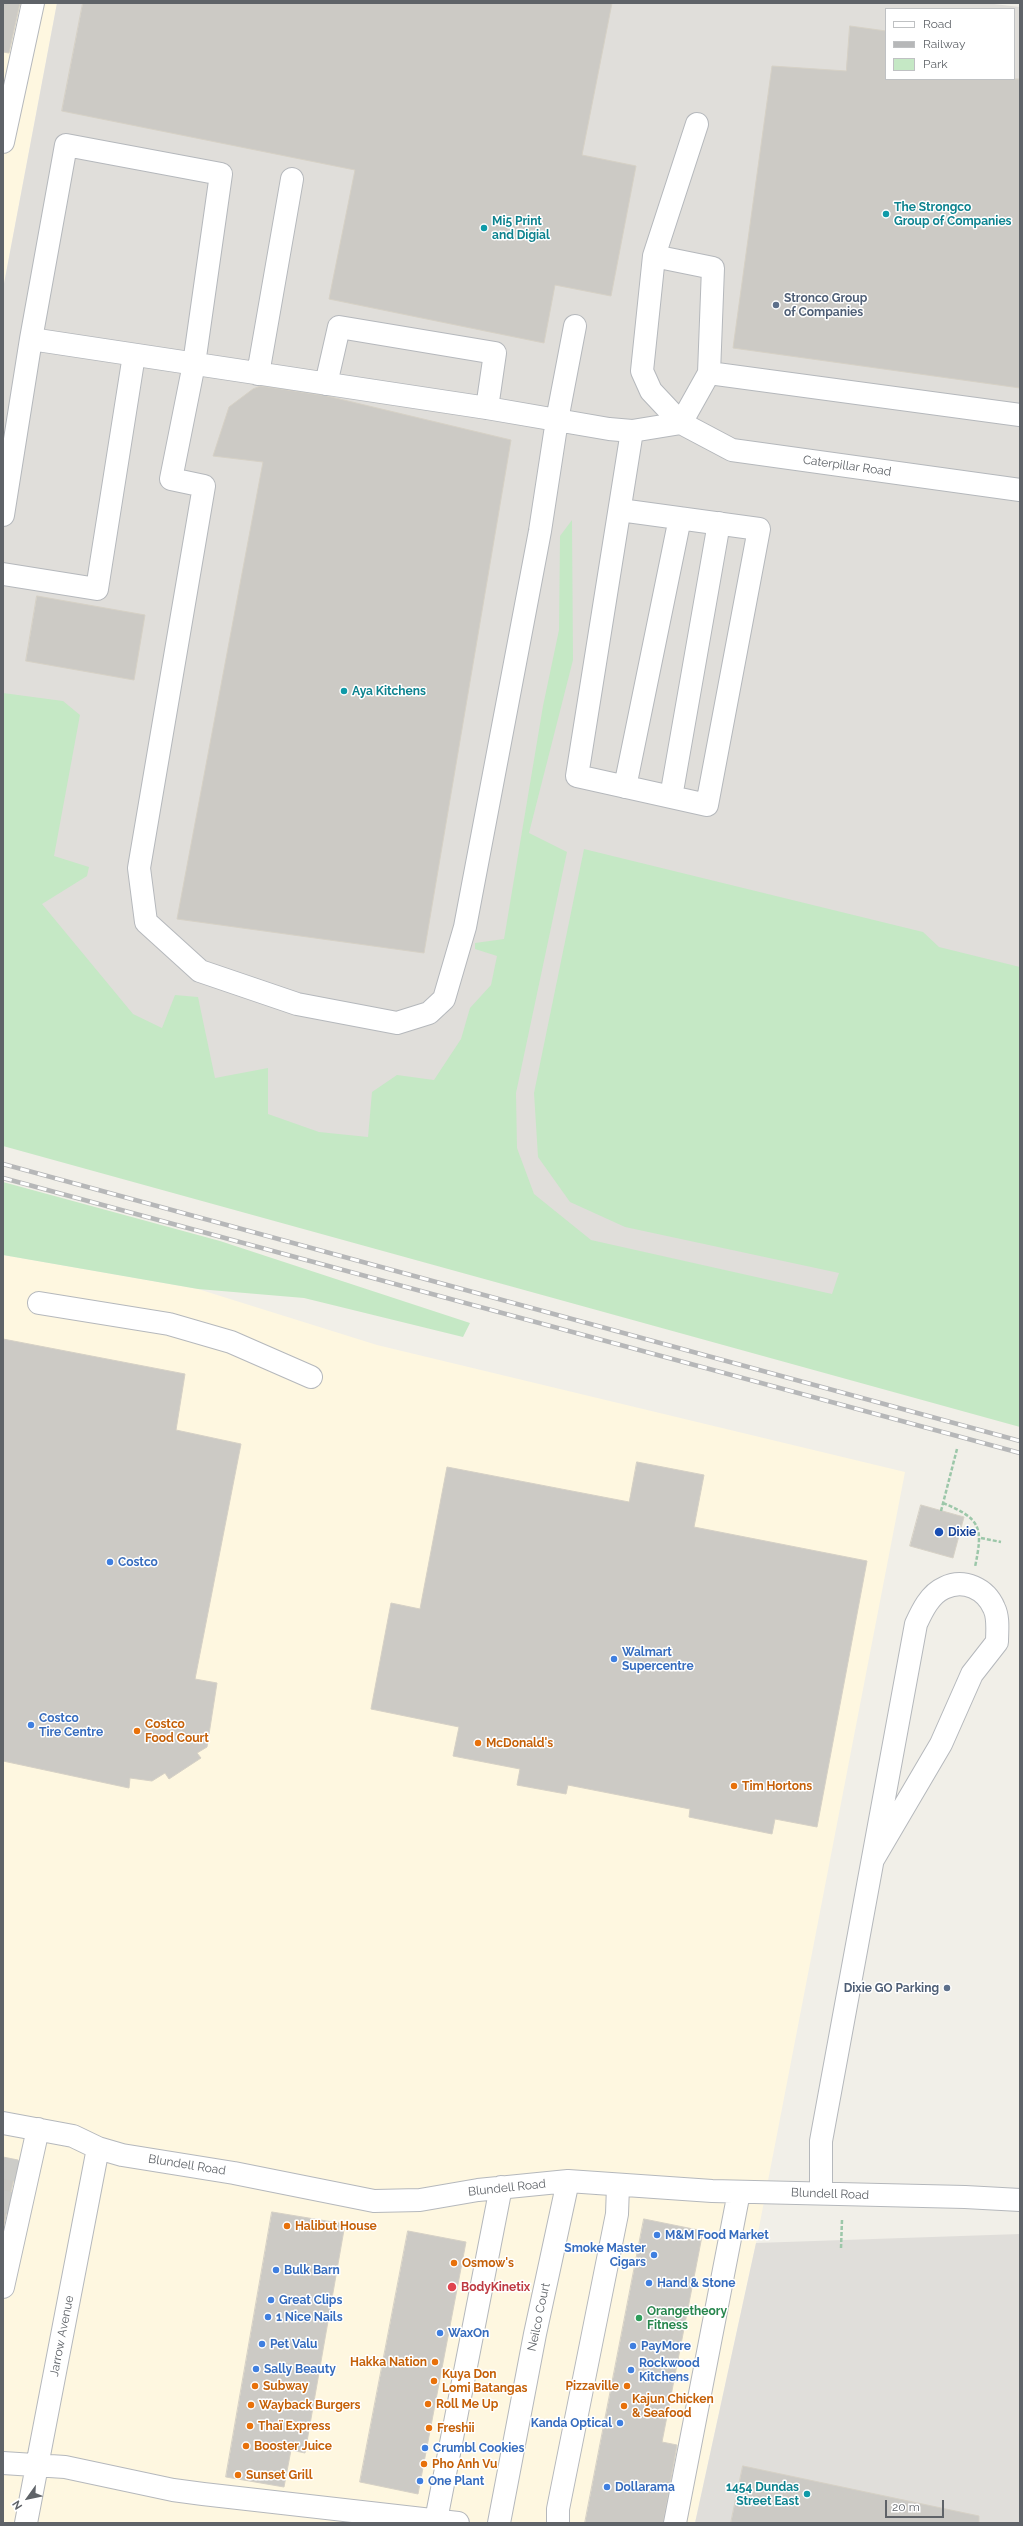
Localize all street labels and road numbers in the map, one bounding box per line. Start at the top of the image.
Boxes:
street label: Caterpillar Road [802,453,892,479]
street label: Blundell Road [147,2152,227,2178]
street label: Blundell Road [467,2177,547,2199]
street label: Blundell Road [791,2185,869,2203]
street label: Neilco Court [525,2281,553,2353]
street label: Jarrow Avenue [47,2294,77,2378]

